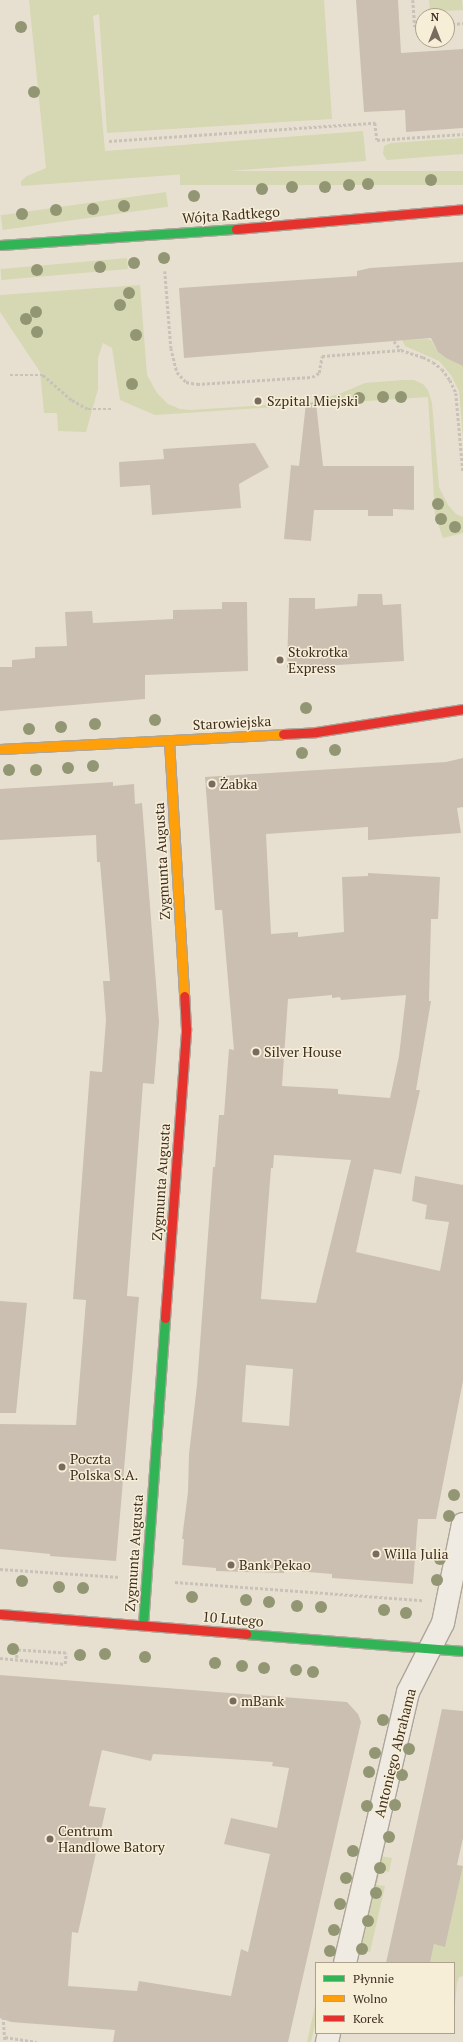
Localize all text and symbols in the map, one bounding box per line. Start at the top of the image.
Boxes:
north arrow [415,8,455,48]
text: N [431,10,439,24]
street label: Wójta Radtkego [182,203,280,227]
place label: Szpital Miejski [267,393,358,409]
marker: Szpital Miejski [252,395,264,407]
place label: Stokrotka Express [288,644,348,676]
marker: Stokrotka Express [275,655,285,665]
street label: Starowiejska [192,713,272,733]
place label: Żabka [220,776,258,792]
marker: Żabka [207,779,217,789]
street label: Zygmunta Augusta [151,802,173,920]
place label: Silver House [264,1044,342,1060]
marker: Silver House [251,1047,261,1057]
street label: Zygmunta Augusta [149,1123,173,1241]
place label: Poczta Polska S.A. [70,1451,139,1484]
marker: Poczta Polska S.A. [57,1462,67,1472]
street label: Zygmunta Augusta [122,1494,146,1612]
place label: Willa Julia [384,1546,448,1562]
marker: Willa Julia [371,1549,381,1559]
place label: Bank Pekao [239,1557,311,1573]
marker: Bank Pekao [226,1560,236,1570]
street label: 10 Lutego [202,1608,264,1630]
street label: Antoniego Abrahama [371,1686,419,1820]
place label: mBank [241,1693,284,1709]
marker: mBank [228,1696,238,1706]
place label: Centrum Handlowe Batory [58,1823,165,1856]
marker: Centrum Handlowe Batory [45,1834,55,1844]
legend [315,1962,455,2034]
text: Płynnie [353,1971,394,1986]
text: Wolno [353,1991,387,2006]
text: Korek [353,2011,384,2026]

